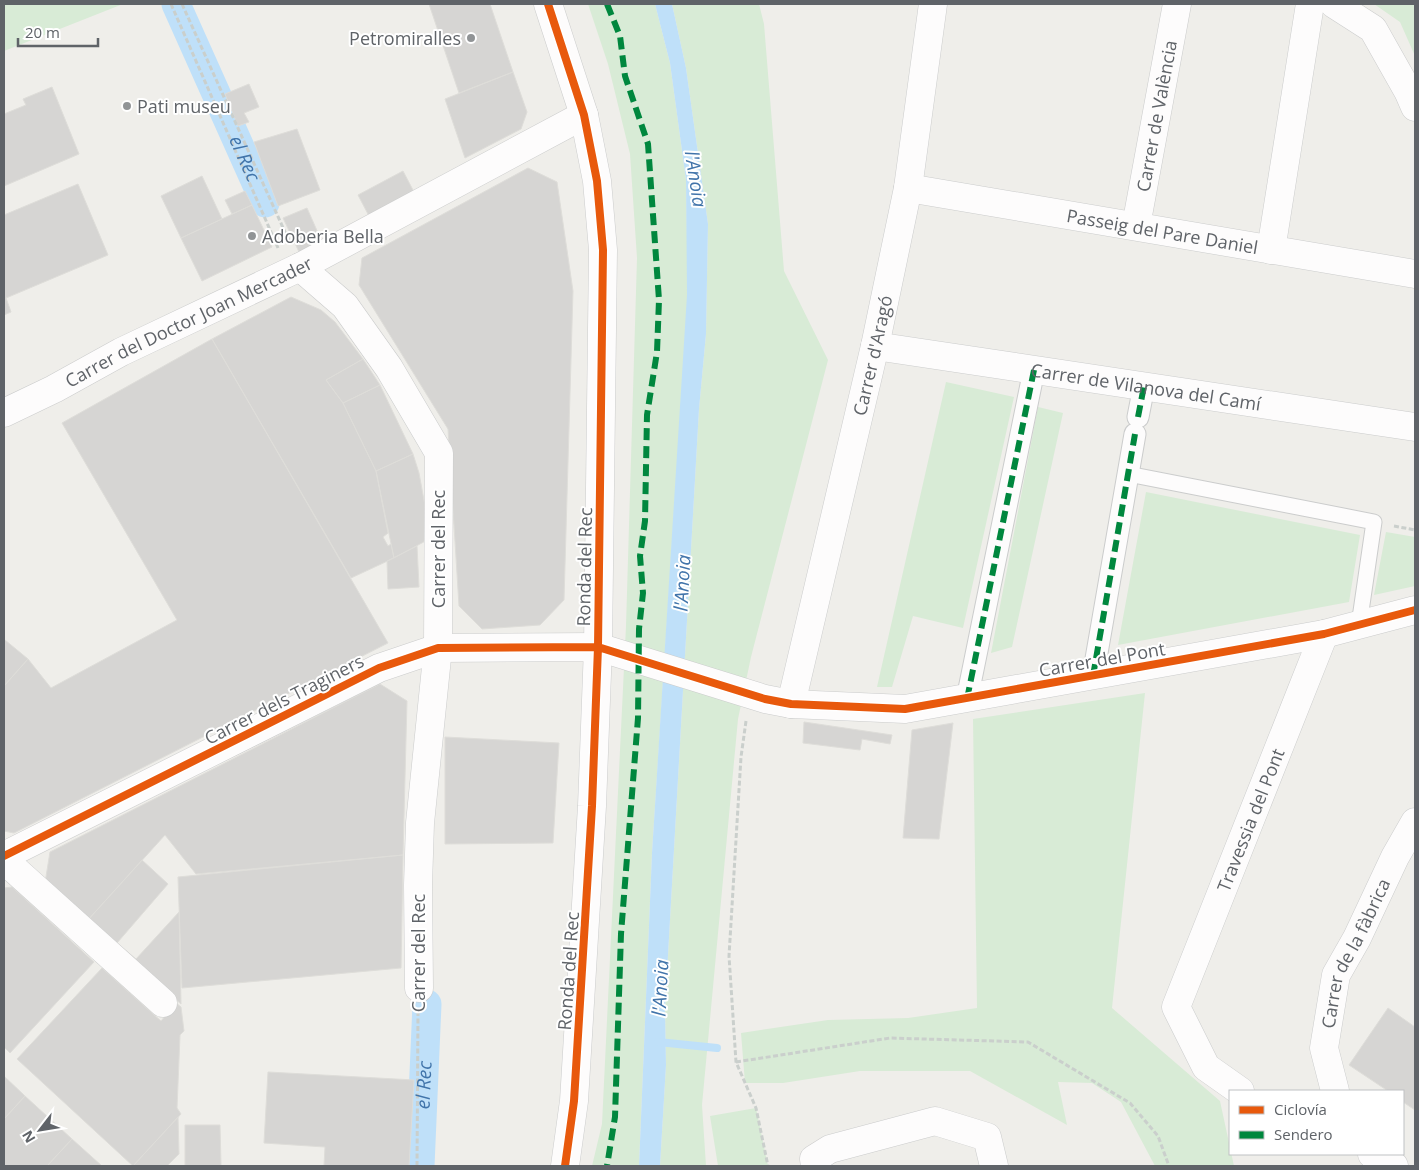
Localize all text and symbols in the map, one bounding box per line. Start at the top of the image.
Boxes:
scale bar [18,15,98,47]
text: 20 m [25,22,60,42]
place label: Petromiralles [349,26,461,50]
marker: Petromiralles [465,32,477,44]
street label: Carrer de València [1131,38,1182,194]
place label: Pati museu [137,94,231,118]
marker: Pati museu [121,100,133,112]
water label: el Rec [223,131,267,186]
water label: l'Anoia [679,149,713,209]
street label: Passeig del Pare Daniel [1065,203,1260,259]
place label: Adoberia Bella [262,224,384,248]
marker: Adoberia Bella [246,230,258,242]
street label: Carrer del Doctor Joan Mercader [61,250,317,393]
street label: Carrer d'Aragó [847,293,897,418]
street label: Carrer de Vilanova del Camí [1029,358,1263,416]
street label: Carrer del Rec [426,489,450,608]
street label: Ronda del Rec [571,507,597,627]
water label: l'Anoia [668,554,696,612]
street label: Carrer del Pont [1037,636,1167,682]
street label: Carrer dels Traginers [200,648,368,750]
street label: Travessia del Pont [1211,745,1289,895]
street label: Carrer de la fàbrica [1315,874,1395,1030]
street label: Carrer del Rec [406,893,430,1012]
street label: Ronda del Rec [552,911,584,1031]
water label: l'Anoia [646,959,674,1017]
water label: el Rec [409,1060,438,1110]
legend [1229,1090,1404,1155]
text: Ciclovía [1274,1099,1327,1119]
north arrow [15,1105,65,1155]
text: Sendero [1274,1124,1333,1144]
text: N [17,1127,40,1147]

